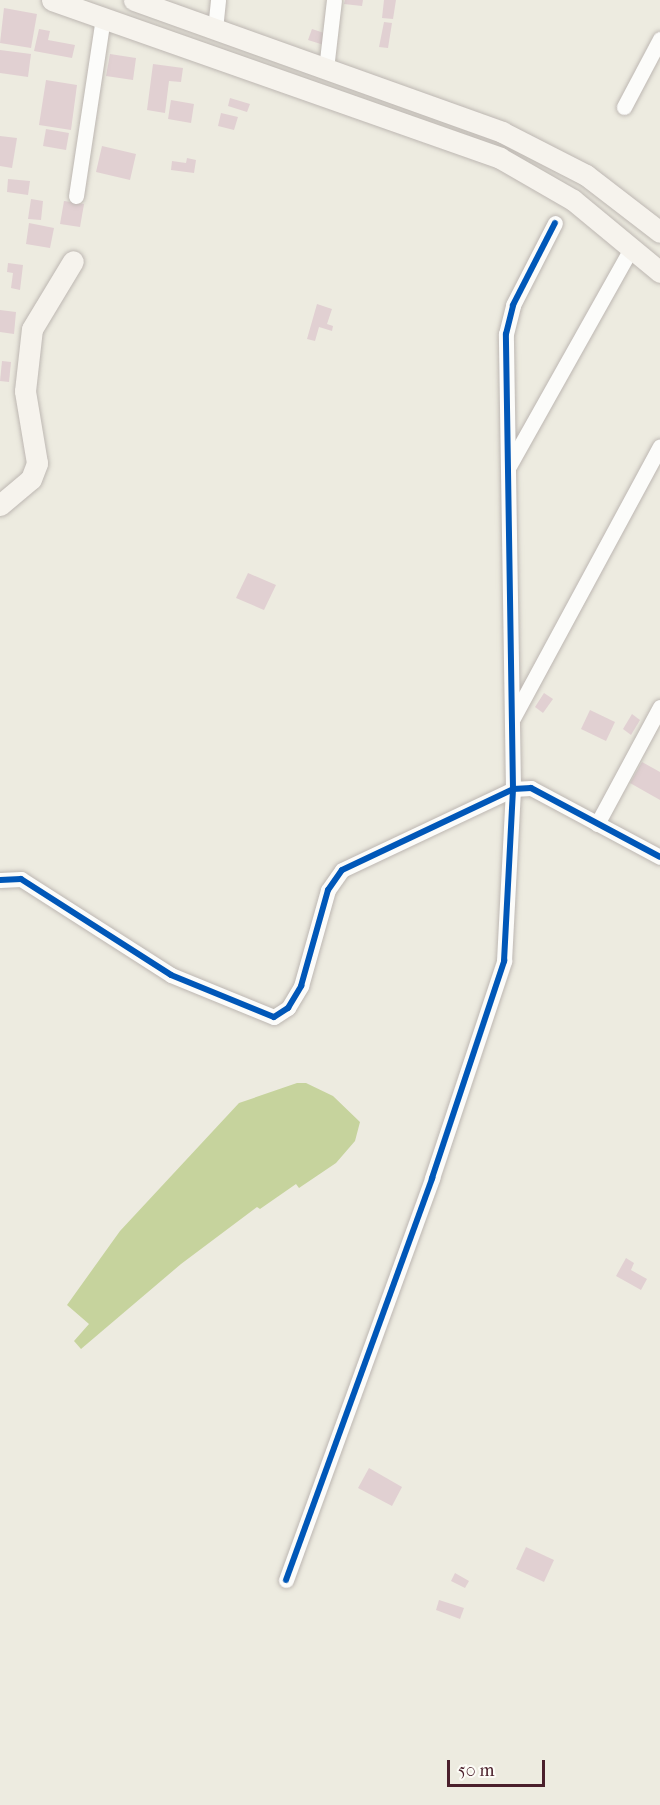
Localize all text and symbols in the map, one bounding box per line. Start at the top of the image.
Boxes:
scale bar [450,1748,548,1786]
text: 50 m [458,1760,494,1781]

